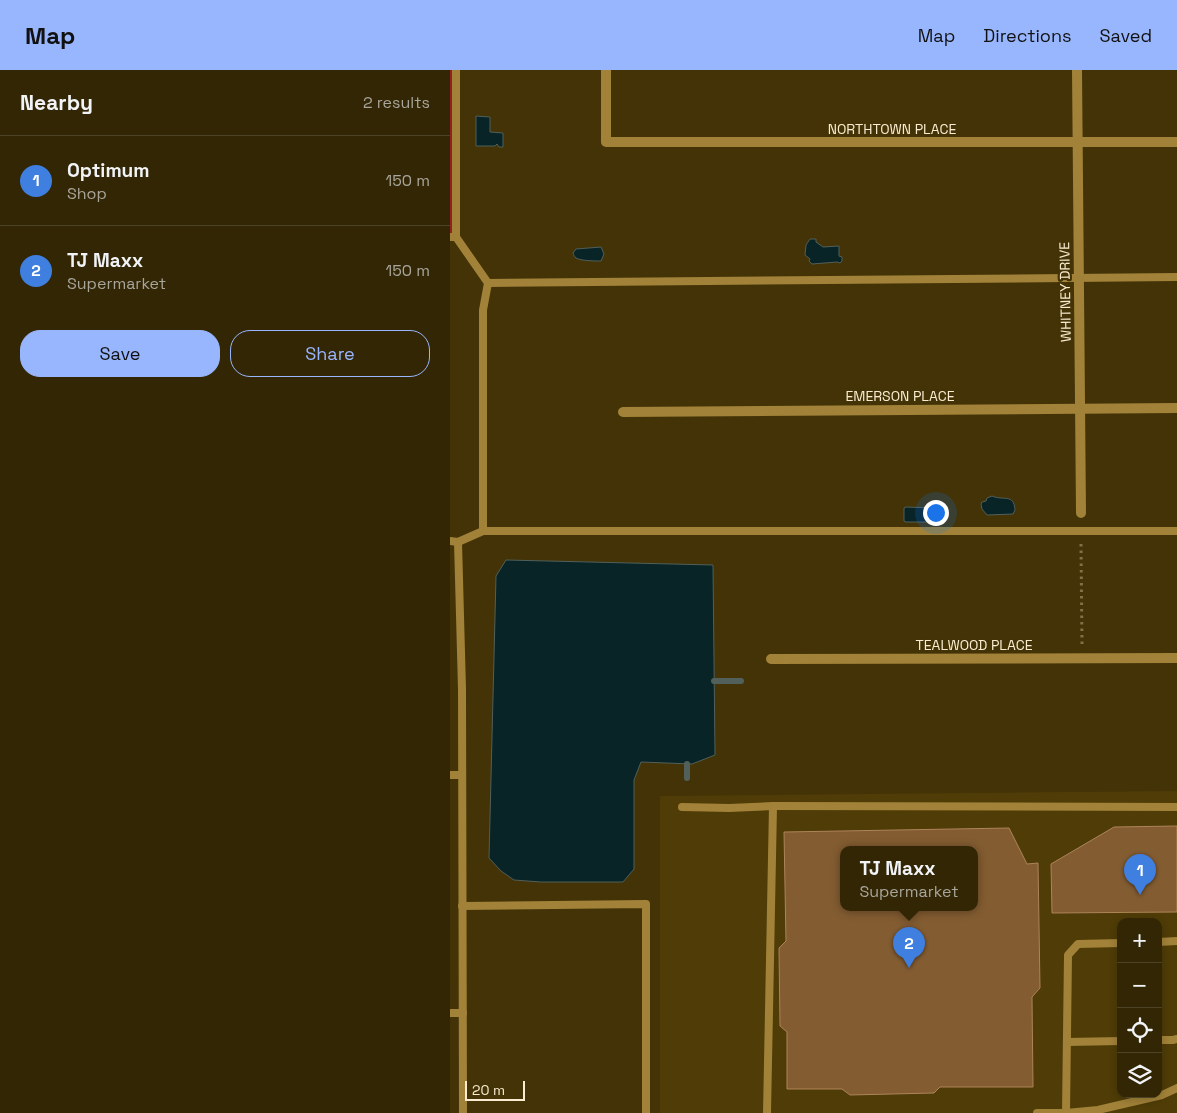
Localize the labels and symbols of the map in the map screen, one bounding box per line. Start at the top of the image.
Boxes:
street label: NORTHTOWN PLACE [828,120,956,138]
street label: WHITNEY DRIVE [1055,242,1075,342]
street label: EMERSON PLACE [845,387,955,405]
your location [923,500,949,526]
street label: TEALWOOD PLACE [915,636,1033,654]
pin: 1 [1124,854,1156,895]
pin: 2 [893,927,925,968]
scale bar [465,1078,525,1101]

